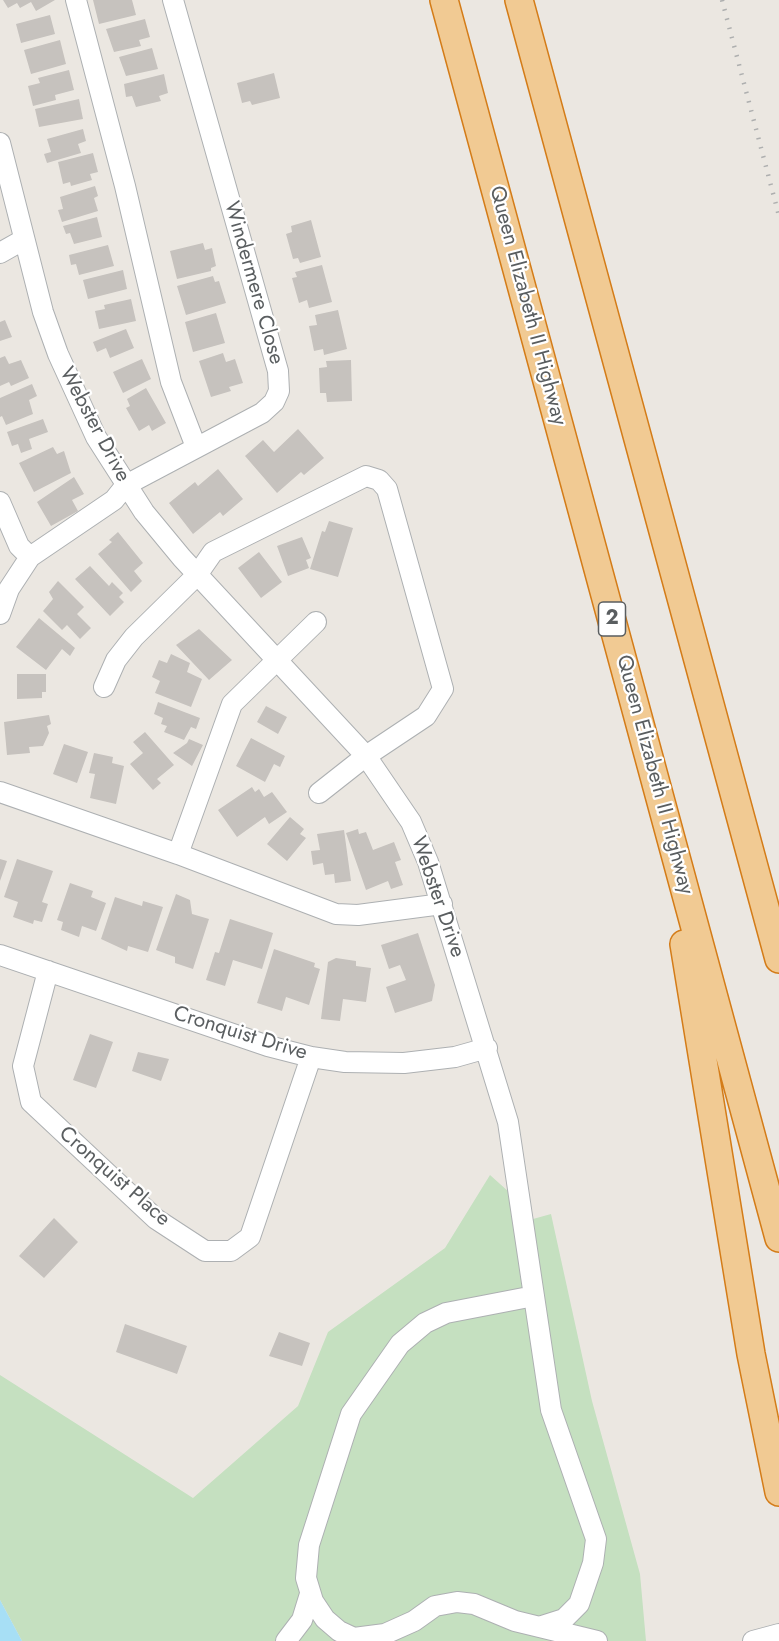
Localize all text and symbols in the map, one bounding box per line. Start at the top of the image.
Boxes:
street label: Queen Elizabeth II Highway [483,184,571,428]
street label: Windermere Close [218,199,288,367]
street label: Webster Drive [53,363,135,487]
road number: 2 [598,602,626,636]
street label: Queen Elizabeth II Highway [610,653,698,897]
street label: Webster Drive [405,833,469,961]
street label: Cronquist Drive [170,1002,310,1066]
street label: Cronquist Place [53,1122,175,1232]

